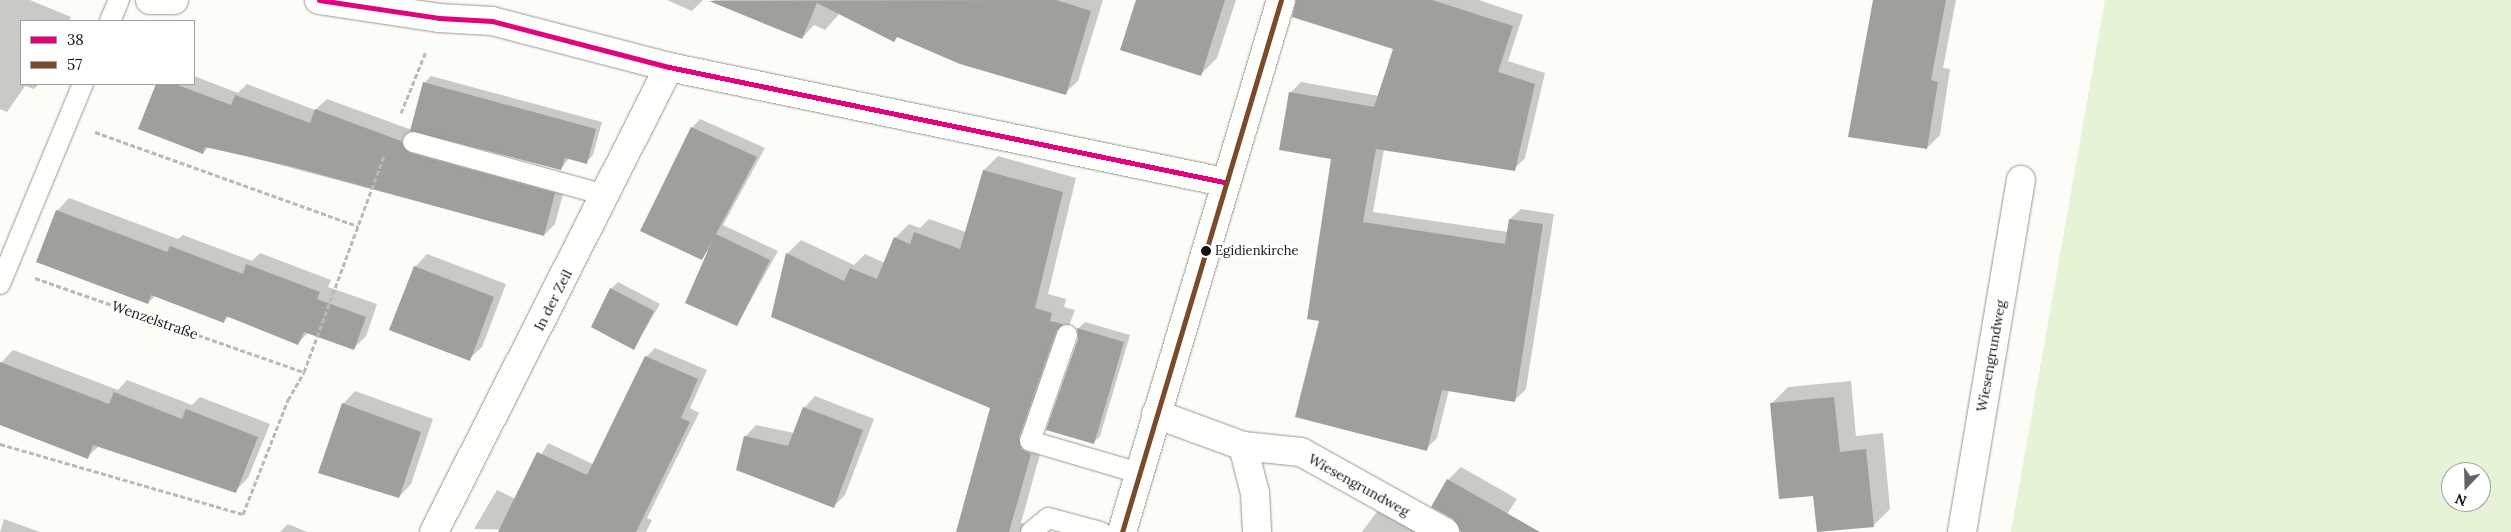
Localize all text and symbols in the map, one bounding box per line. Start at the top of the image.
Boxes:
legend [20,20,195,85]
text: 38 [67,30,84,49]
text: 57 [67,55,82,74]
place label: Egidienkirche [1215,243,1298,259]
marker: Egidienkirche [1201,246,1211,256]
street label: In der Zeil [530,267,576,333]
street label: Wenzelstraße [110,297,200,343]
street label: Wiesengrundweg [1973,299,2009,413]
street label: Wiesengrundweg [1305,450,1413,520]
north arrow [2441,462,2491,512]
text: N [2453,490,2469,510]

